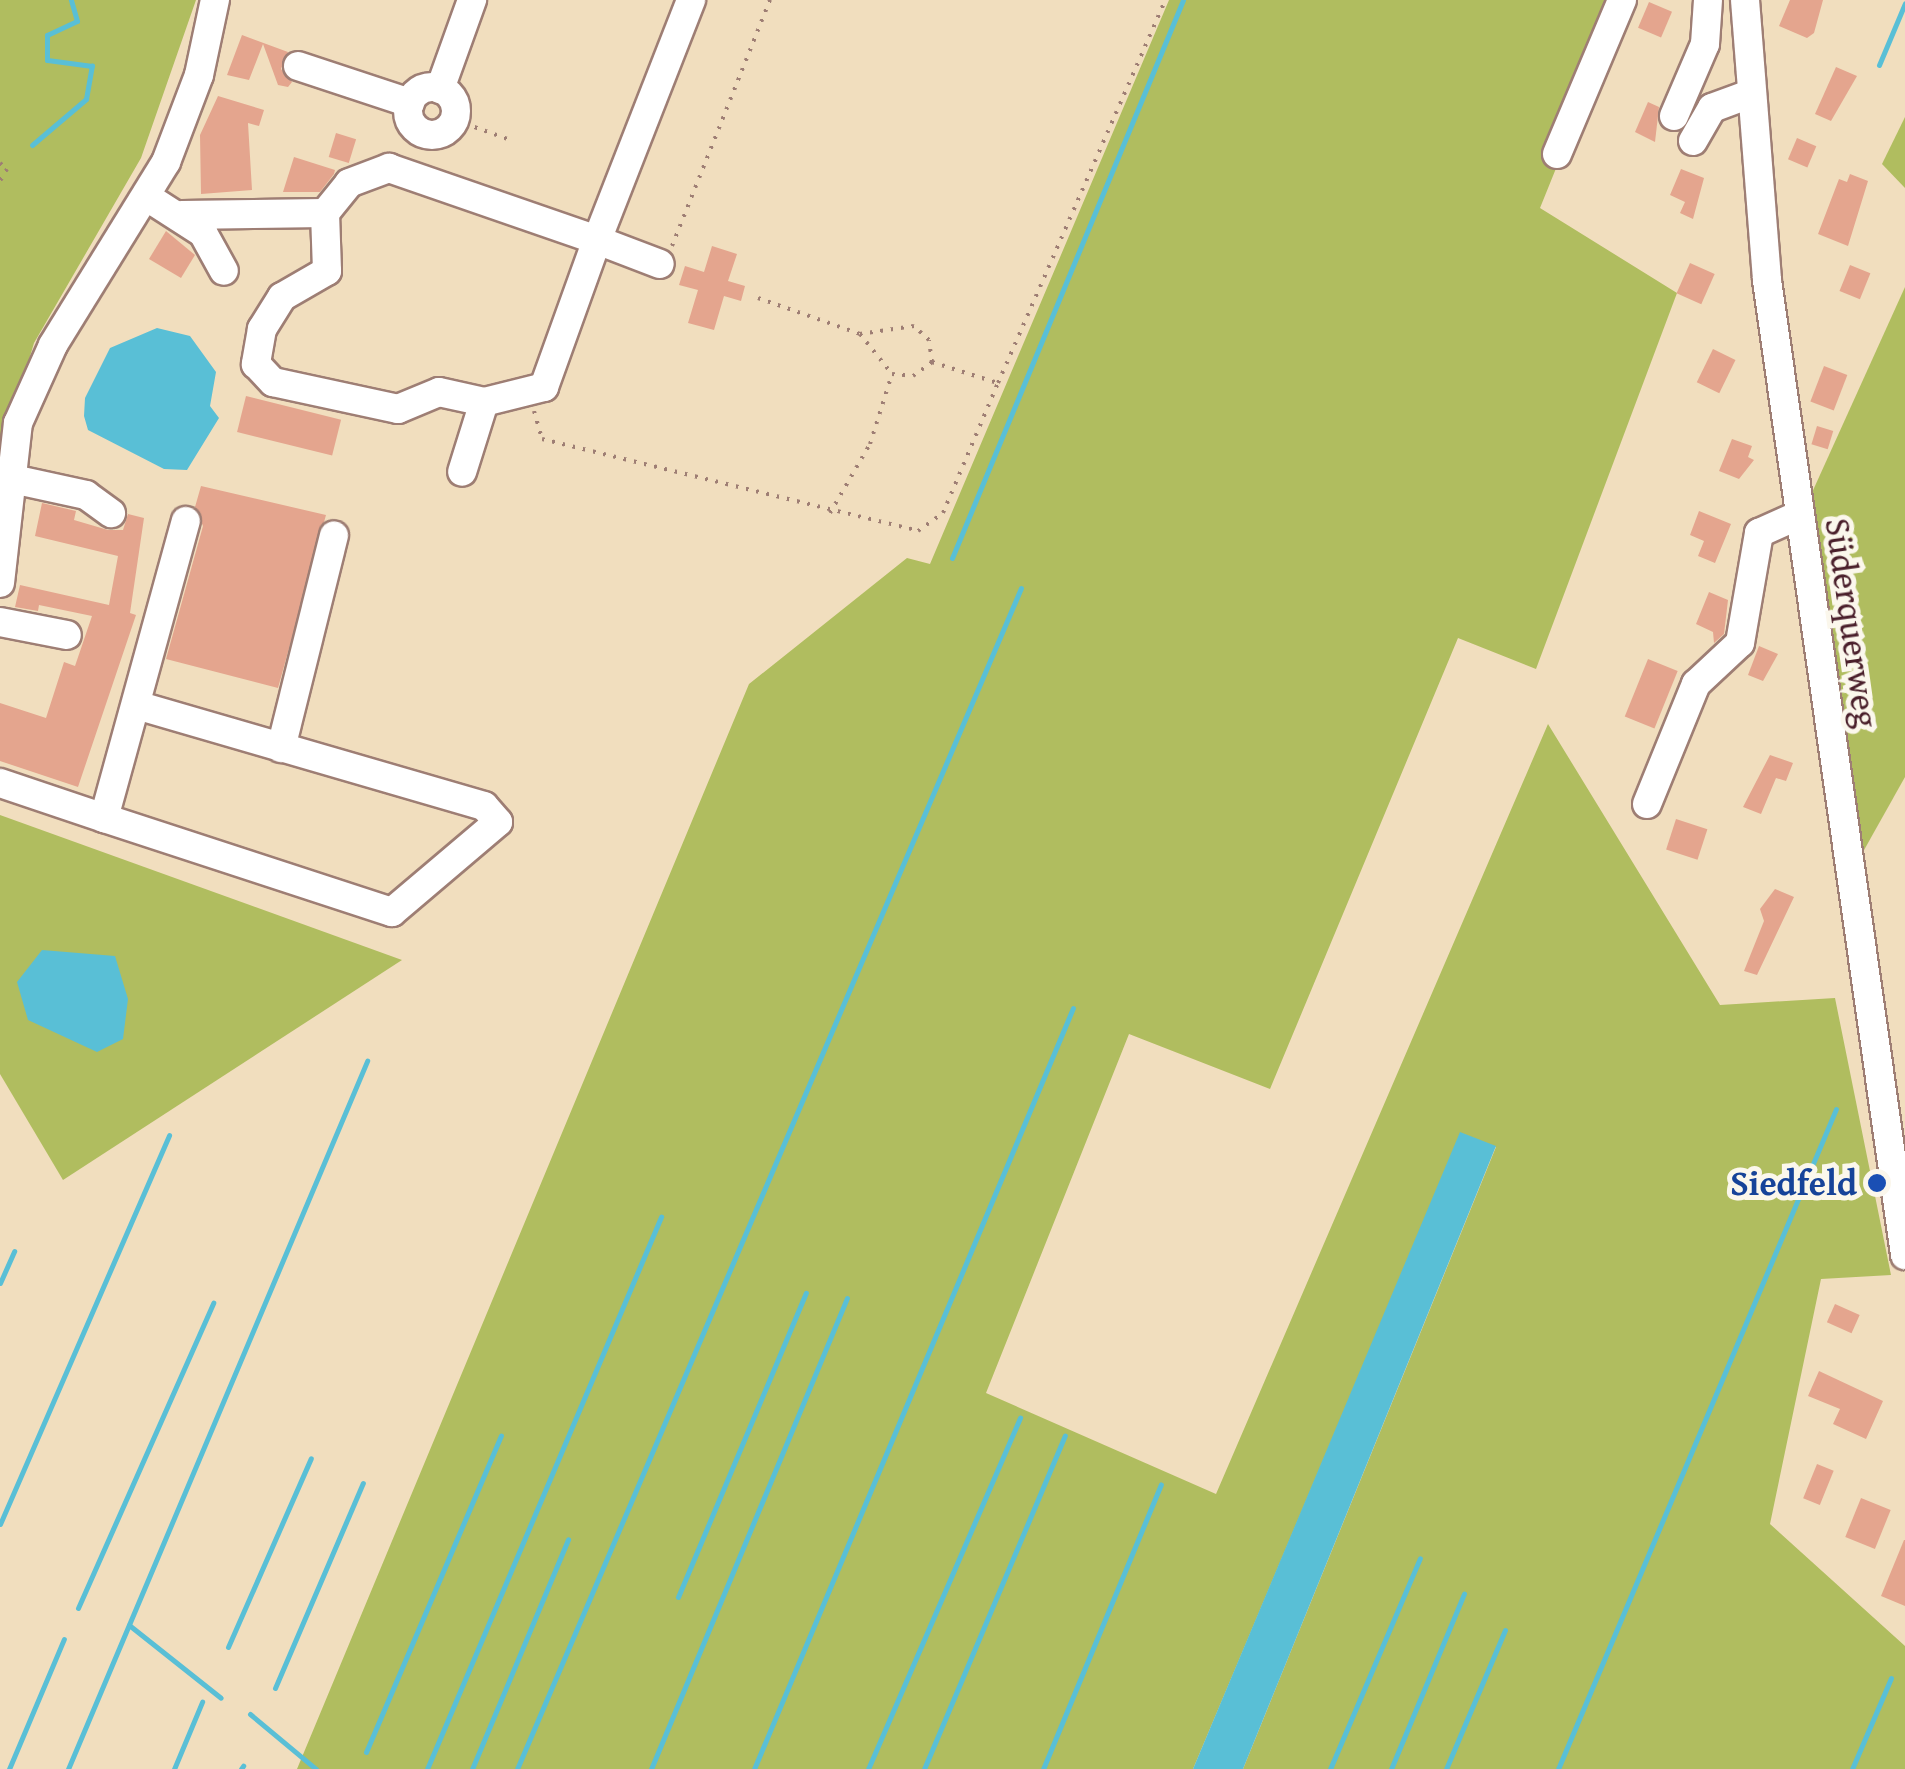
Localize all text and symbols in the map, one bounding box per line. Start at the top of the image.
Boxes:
street label: Süderquerweg [1817,515,1887,731]
place label: Siedfeld [1730,1162,1857,1204]
marker: Siedfeld [1866,1172,1888,1194]

